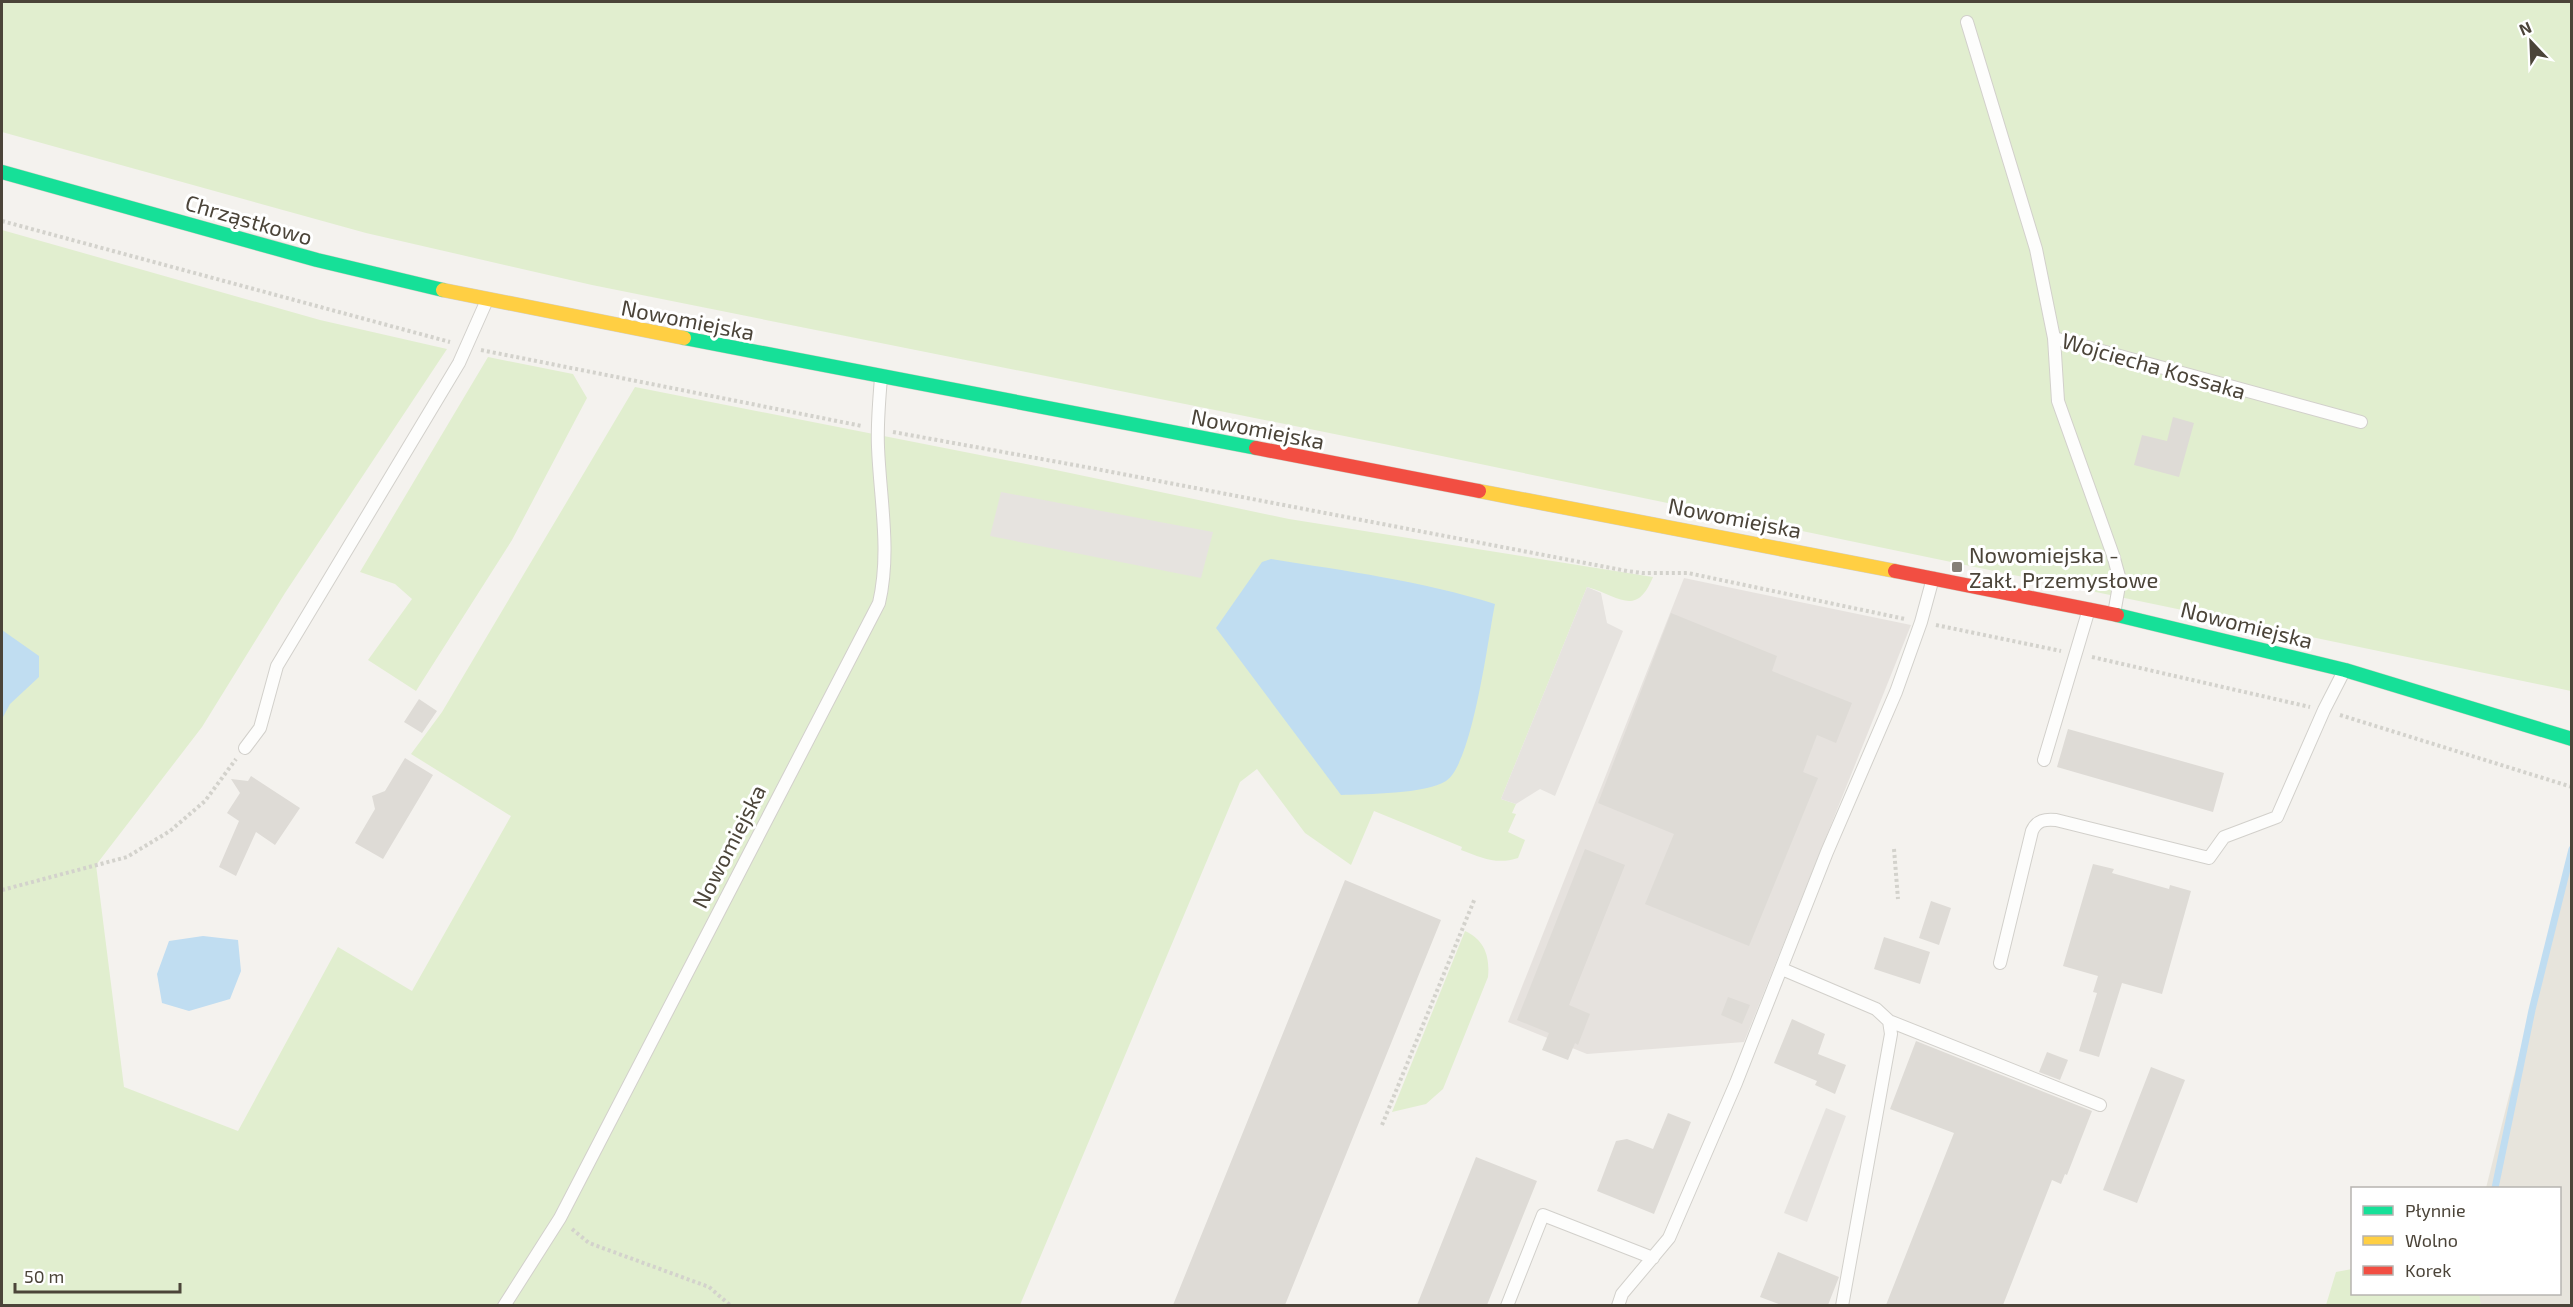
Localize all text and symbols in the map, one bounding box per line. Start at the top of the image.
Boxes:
north arrow [2501,12,2561,72]
text: N [2516,17,2534,39]
street label: Chrząstkowo [183,188,315,250]
street label: Nowomiejska [619,293,757,346]
street label: Wojciecha Kossaka [2059,326,2249,405]
street label: Nowomiejska [1189,402,1327,455]
street label: Nowomiejska [1666,491,1804,544]
place label: Nowomiejska - Zakł. Przemysłowe [1969,541,2158,592]
marker: Nowomiejska - Zakł. Przemysłowe [1950,560,1964,574]
street label: Nowomiejska [2178,595,2316,654]
street label: Nowomiejska [686,780,771,912]
legend [2351,1187,2561,1295]
text: Płynnie [2405,1199,2466,1221]
text: Wolno [2405,1229,2458,1251]
scale bar [15,1256,180,1294]
text: Korek [2405,1259,2451,1281]
text: 50 m [24,1265,64,1287]

